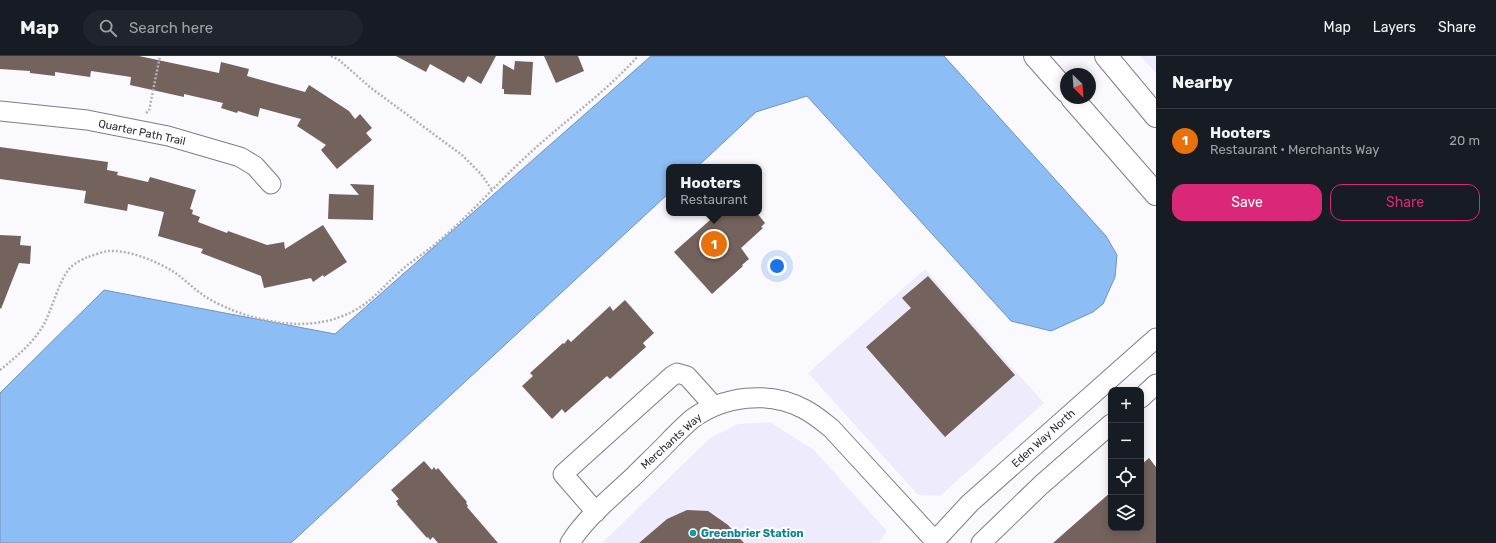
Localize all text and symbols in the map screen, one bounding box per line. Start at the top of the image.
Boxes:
search box [83,10,363,46]
text: Map [20,16,59,39]
icon: search [97,17,119,39]
text: Search here [129,19,213,37]
text: Map [1324,19,1351,36]
text: Layers [1373,19,1416,36]
text: Share [1438,19,1476,36]
north arrow [1060,68,1096,104]
text: Nearby [1172,72,1233,92]
street label: Quarter Path Trail [97,117,187,148]
text: Hooters [1210,124,1271,142]
text: 1 [1182,133,1188,148]
text: 20 m [1449,133,1480,148]
text: Restaurant · Merchants Way [1210,142,1379,157]
popup [666,164,762,216]
text: Hooters [680,174,741,192]
button: Save [1172,184,1322,221]
button: Share [1330,184,1480,221]
text: Restaurant [680,192,748,207]
pin: 1 [701,229,727,259]
your location [767,256,787,276]
map controls [1108,387,1144,531]
button: + [1108,387,1144,423]
street label: Eden Way North [1009,407,1078,470]
street label: Merchants Way [638,411,704,472]
button: − [1108,423,1144,459]
button: locate [1108,459,1144,495]
button: layers [1108,495,1144,531]
place label: Greenbrier Station [701,527,804,540]
marker: Greenbrier Station [688,528,698,538]

